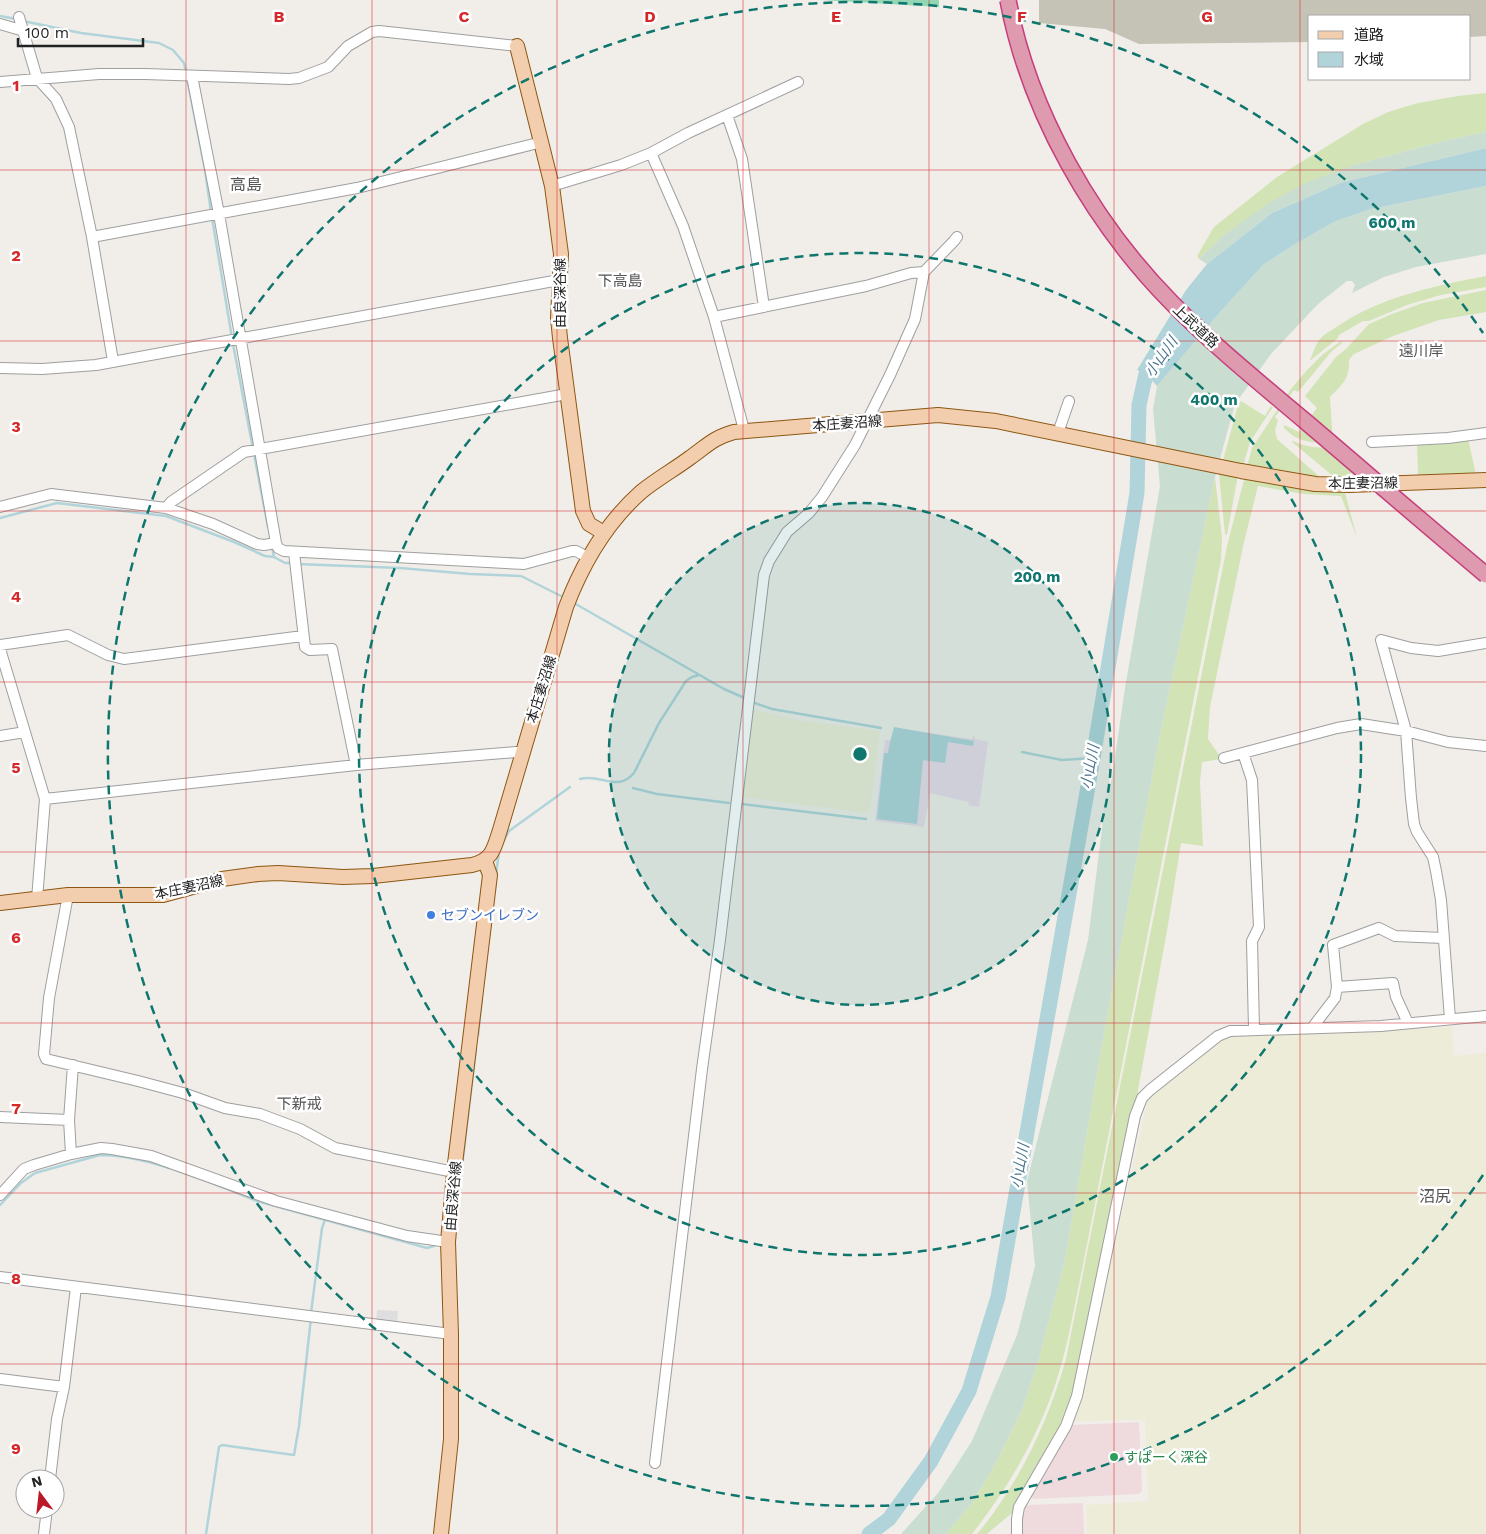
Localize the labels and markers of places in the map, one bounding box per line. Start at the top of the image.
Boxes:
centre of rings [851,745,869,763]
place label: セブンイレブン [441,907,539,923]
marker: セブンイレブン [425,909,437,921]
place label: すぱーく深谷 [1124,1449,1208,1465]
marker: すぱーく深谷 [1108,1451,1120,1463]

